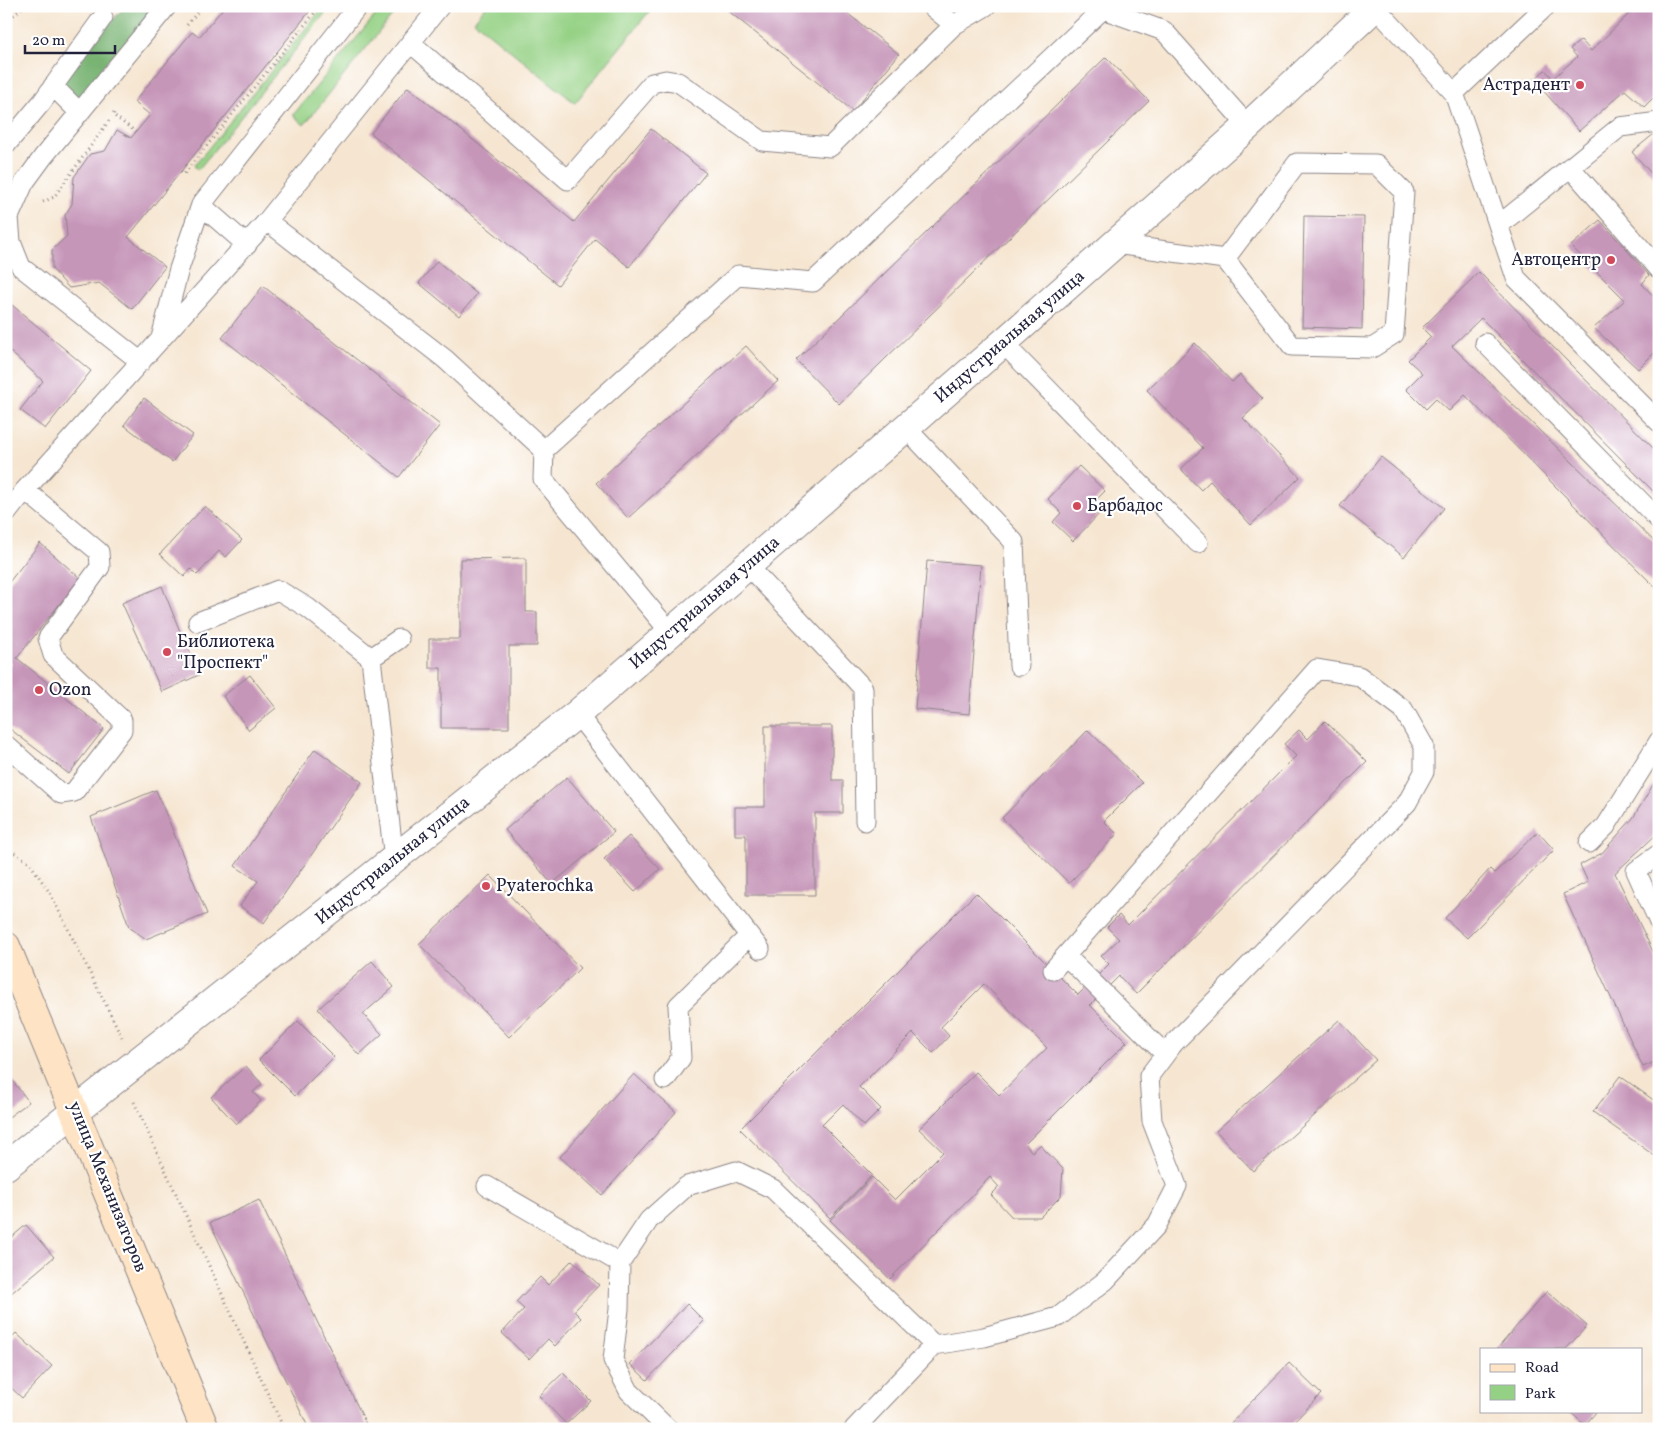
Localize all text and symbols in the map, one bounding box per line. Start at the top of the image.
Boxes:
scale bar [25,22,115,54]
text: 20 m [32,31,65,52]
place label: Астрадент [1483,73,1570,98]
marker: Астрадент [1574,79,1586,91]
place label: Автоцентр [1511,248,1601,273]
marker: Автоцентр [1605,254,1617,266]
street label: Индустриальная улица [929,264,1091,410]
place label: Барбадос [1087,494,1163,519]
marker: Барбадос [1071,500,1083,512]
street label: Индустриальная улица [624,530,786,676]
place label: Библиотека "Проспект" [177,630,275,676]
marker: Библиотека "Проспект" [161,646,173,658]
place label: Ozon [49,678,92,703]
marker: Ozon [33,684,45,696]
street label: Индустриальная улица [310,791,476,931]
place label: Pyaterochka [496,874,594,899]
marker: Pyaterochka [480,880,492,892]
street label: улица Механизаторов [61,1098,153,1276]
legend [1480,1348,1642,1412]
text: Road [1525,1358,1559,1379]
text: Park [1525,1384,1556,1405]

